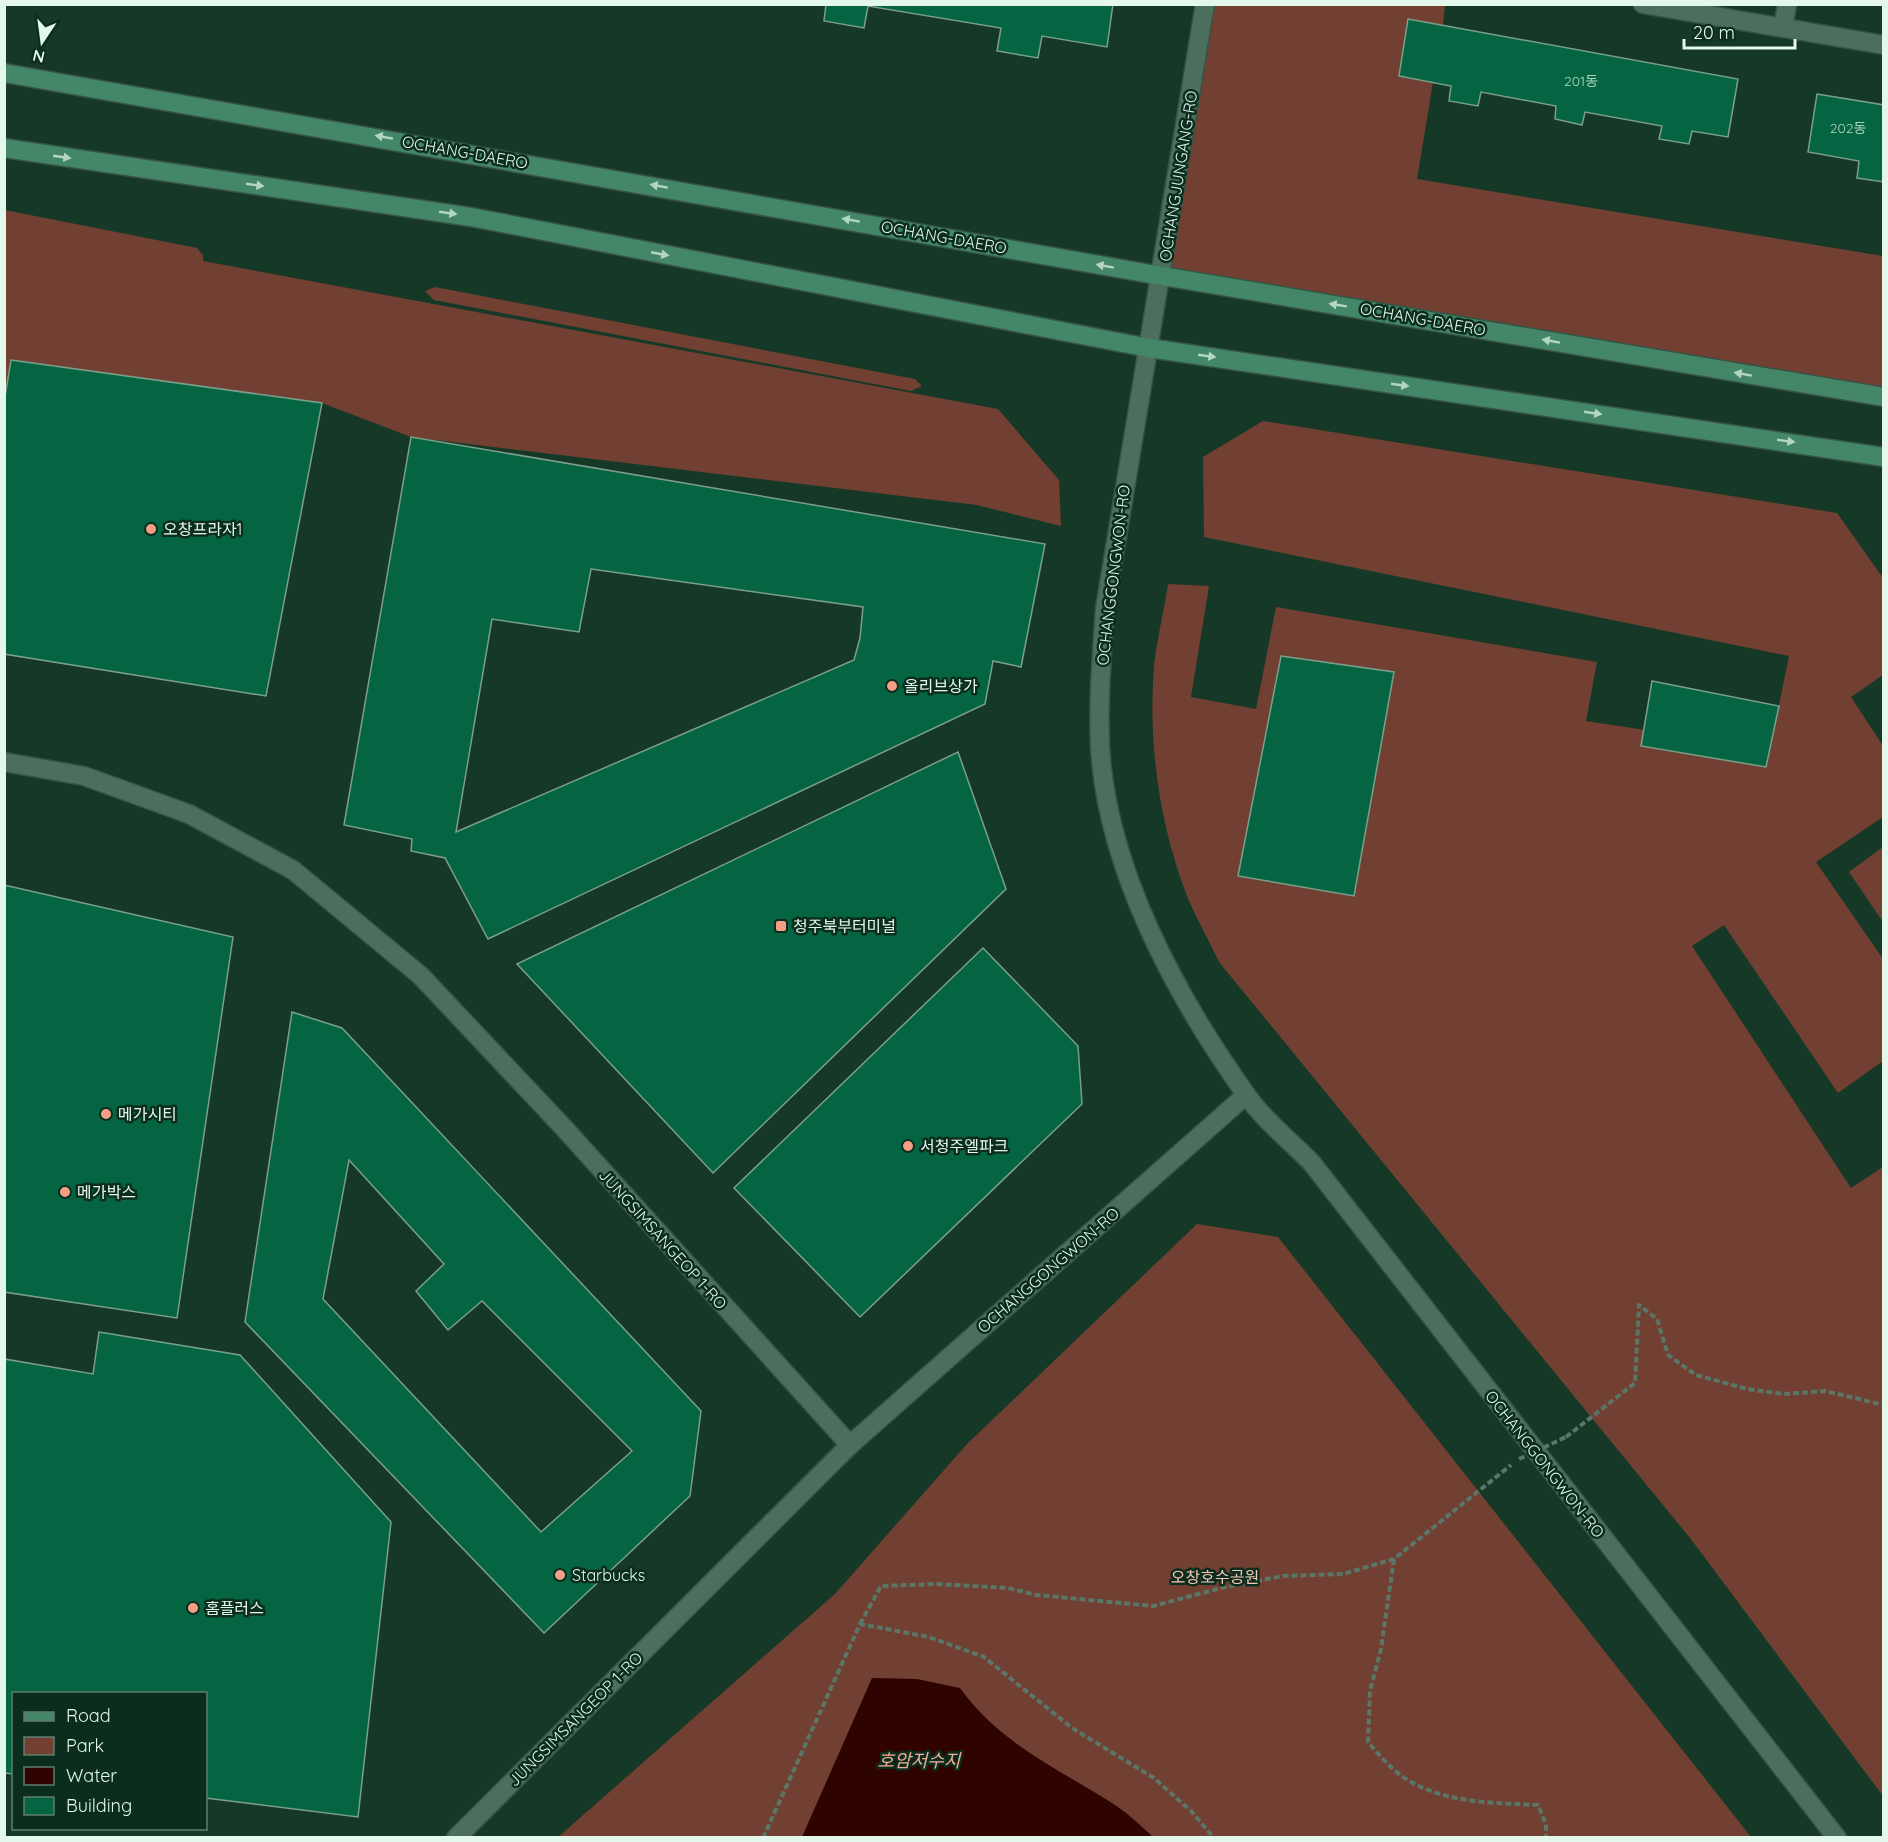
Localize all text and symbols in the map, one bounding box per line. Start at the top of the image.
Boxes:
north arrow [12,12,72,72]
scale bar [1684,12,1795,50]
text: 20 m [1693,21,1735,44]
text: N [31,46,47,68]
house number: 201동 [1564,72,1598,90]
street label: OCHANGJUNGANG-RO [1155,89,1201,263]
house number: 202동 [1830,119,1866,137]
street label: OCHANG-DAERO [401,131,529,173]
one-way arrow [374,133,393,142]
one-way arrow [53,152,72,161]
one-way arrow [246,181,265,190]
one-way arrow [649,181,668,190]
one-way arrow [439,209,458,218]
one-way arrow [841,216,860,225]
street label: OCHANG-DAERO [880,216,1008,258]
one-way arrow [651,250,670,259]
one-way arrow [1095,261,1114,270]
street label: OCHANG-DAERO [1359,298,1487,340]
one-way arrow [1328,300,1347,309]
one-way arrow [1541,337,1560,346]
one-way arrow [1198,352,1217,361]
one-way arrow [1733,369,1752,378]
one-way arrow [1391,380,1410,389]
one-way arrow [1584,408,1603,417]
one-way arrow [1777,437,1796,446]
street label: OCHANGGONGWON-RO [1092,484,1134,666]
place label: 오창프라자1 [163,519,243,539]
marker: 오창프라자1 [144,522,158,536]
place label: 올리브상가 [904,676,978,696]
marker: 올리브상가 [885,679,899,693]
place label: 청주북부터미널 [793,916,896,936]
marker: 청주북부터미널 [774,919,788,933]
place label: 메가시티 [118,1104,177,1124]
marker: 메가시티 [99,1107,113,1121]
place label: 서청주엘파크 [920,1136,1008,1156]
marker: 서청주엘파크 [901,1139,915,1153]
street label: JUNGSIMSANGEOP 1-RO [595,1165,731,1313]
place label: 메가박스 [77,1182,136,1202]
marker: 메가박스 [58,1185,72,1199]
street label: OCHANGGONGWON-RO [973,1203,1123,1337]
street label: OCHANGGONGWON-RO [1481,1386,1609,1542]
place label: Starbucks [572,1565,645,1585]
park label: 오창호수공원 [1171,1567,1259,1587]
marker: Starbucks [553,1568,567,1582]
place label: 홈플러스 [205,1598,264,1618]
marker: 홈플러스 [186,1601,200,1615]
street label: JUNGSIMSANGEOP 1-RO [504,1648,646,1790]
legend [12,1692,207,1830]
text: Road [66,1704,111,1727]
text: Park [66,1734,104,1757]
water label: 호암저수지 [878,1749,962,1772]
text: Water [66,1764,117,1787]
text: Building [66,1794,132,1817]

